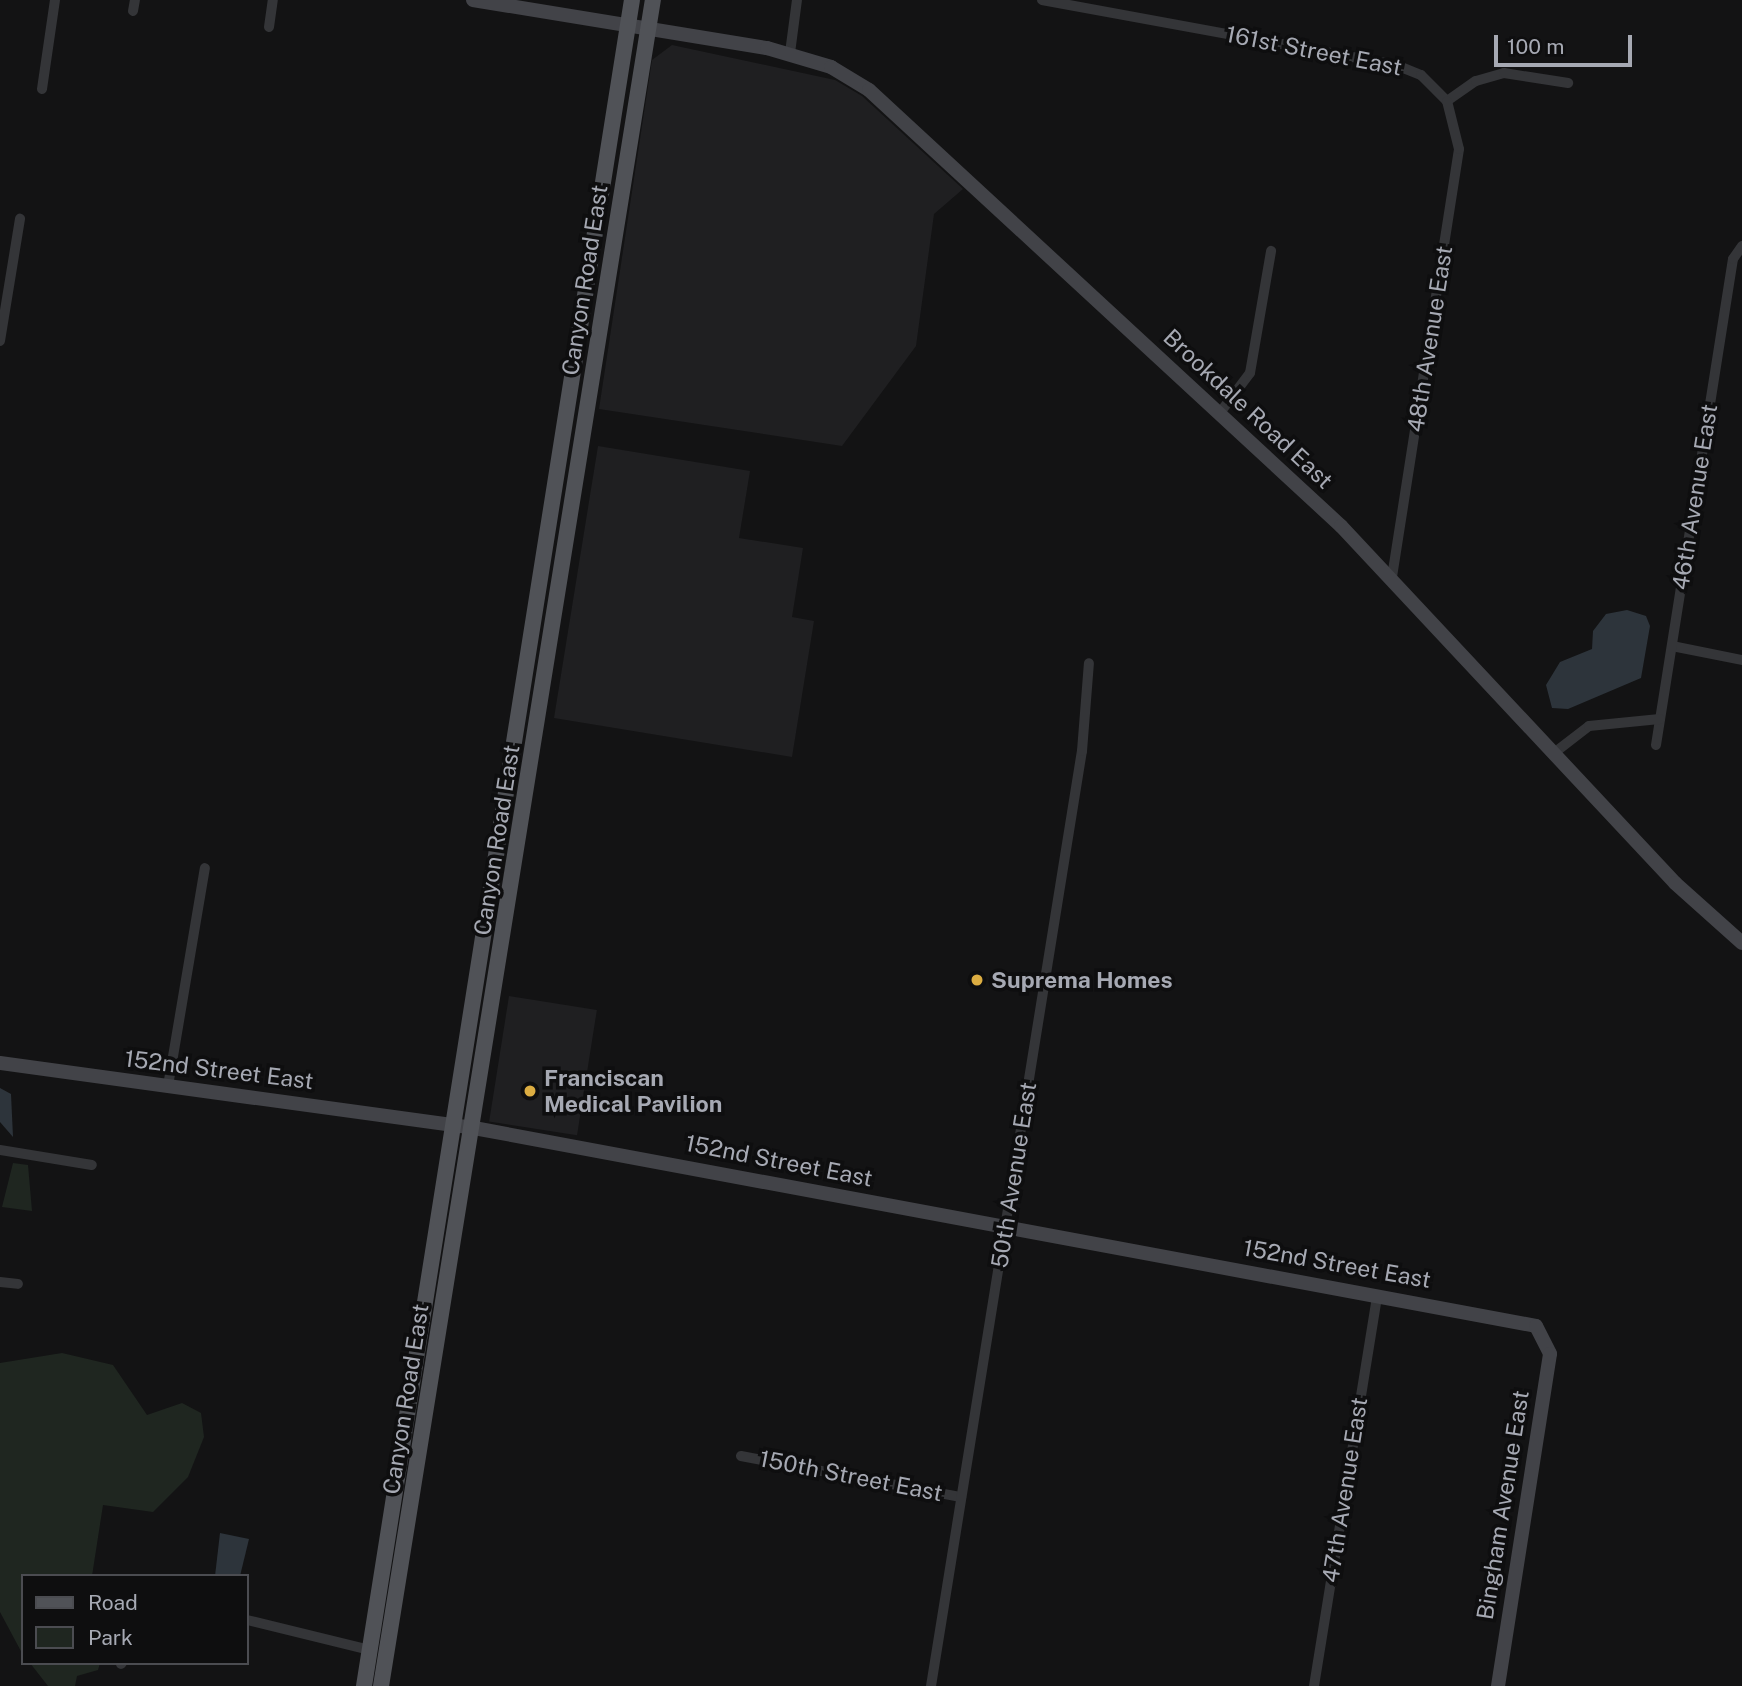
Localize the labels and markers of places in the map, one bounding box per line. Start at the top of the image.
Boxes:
place label: Suprema Homes [991,966,1173,994]
marker: Suprema Homes [969,972,985,988]
place label: Franciscan Medical Pavilion [544,1064,722,1118]
marker: Franciscan Medical Pavilion [522,1083,538,1099]

